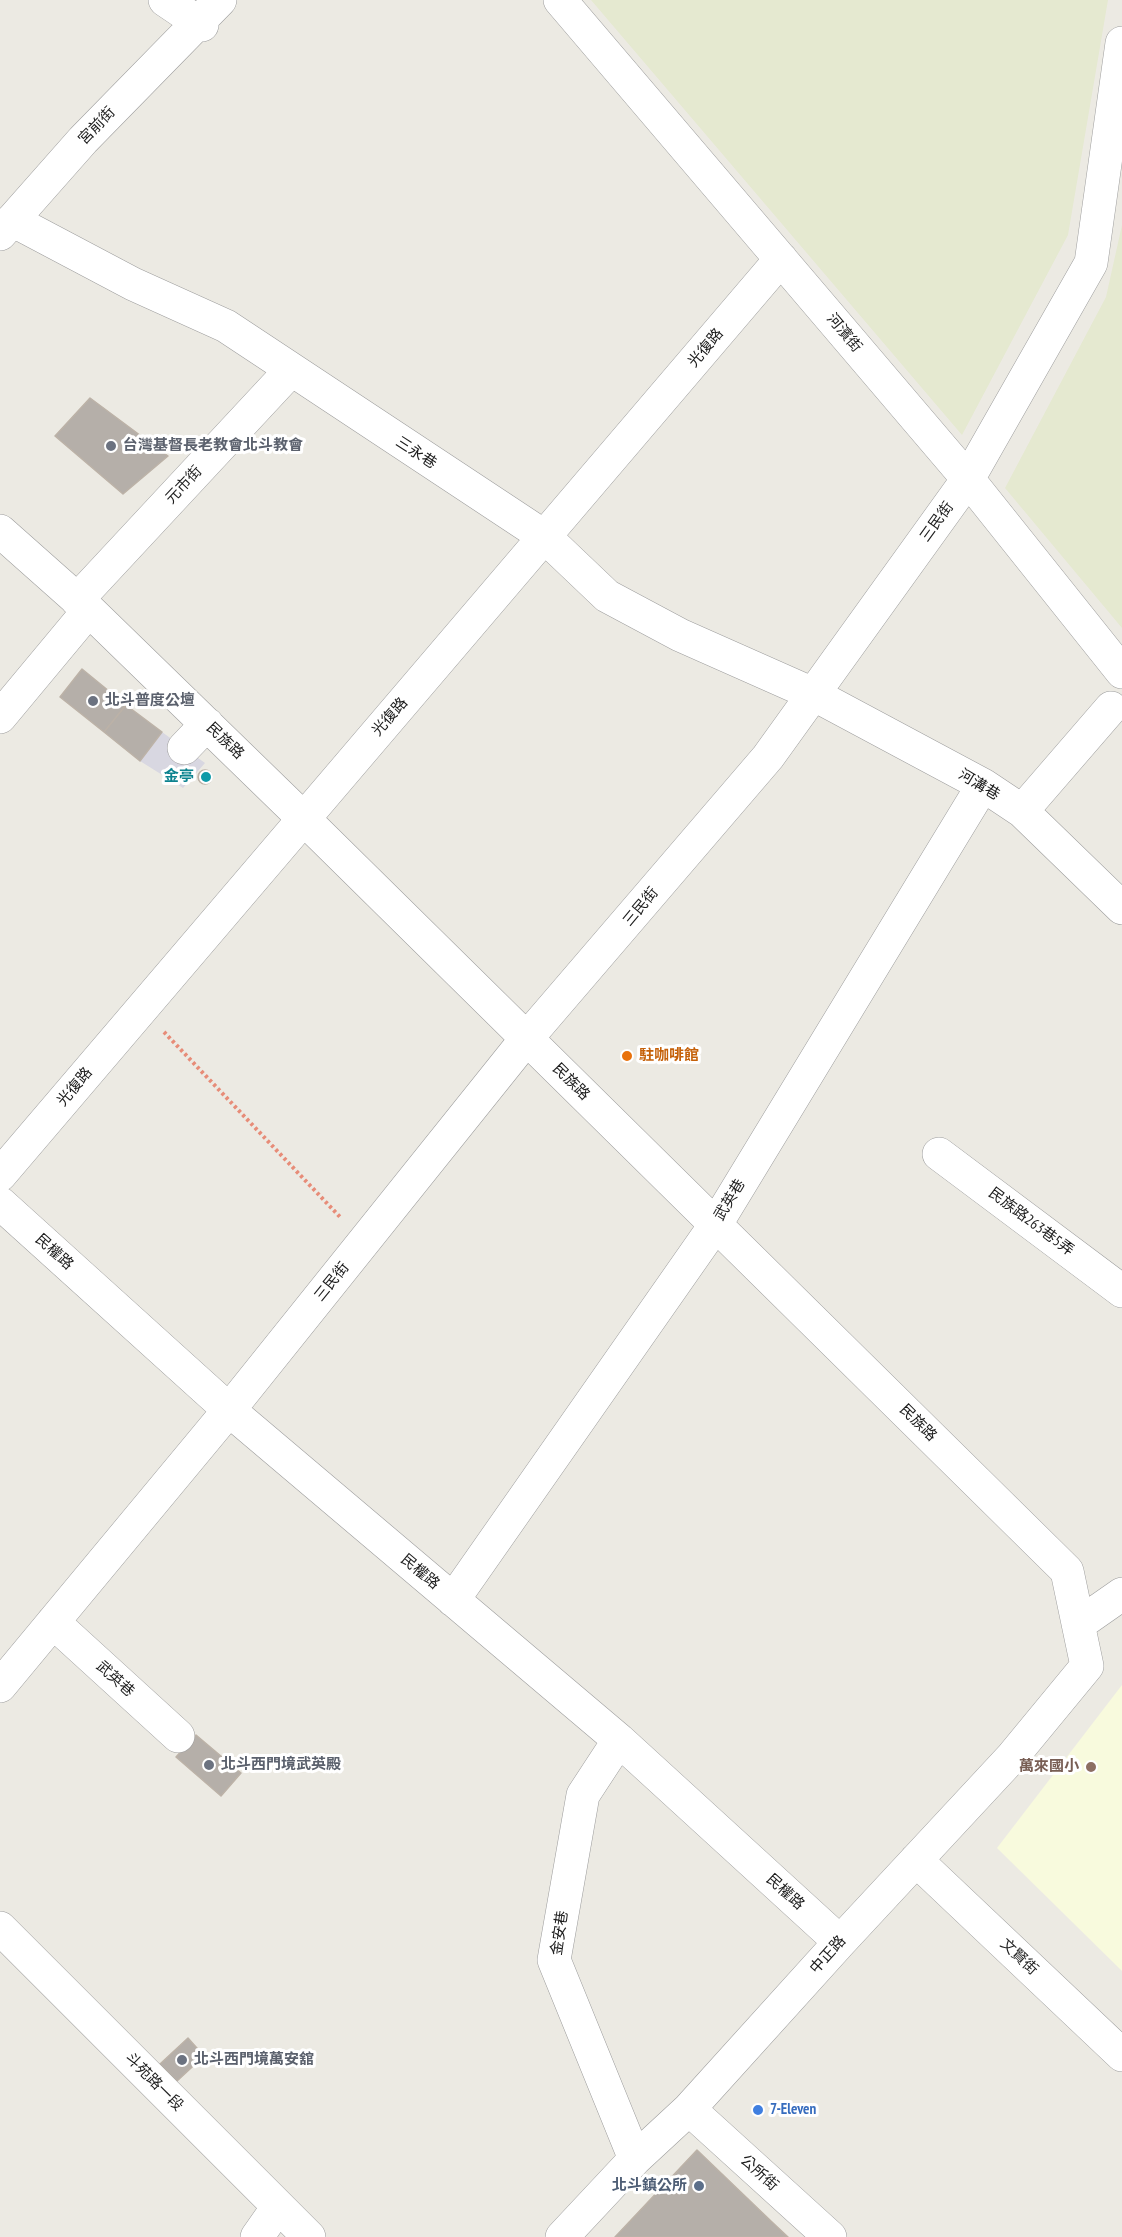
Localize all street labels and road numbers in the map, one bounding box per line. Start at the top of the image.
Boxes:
street label: 宮前街 [75,104,119,148]
street label: 河濱街 [823,310,865,356]
street label: 光復路 [685,325,727,371]
street label: 三永巷 [392,433,440,473]
street label: 元市街 [162,462,206,508]
street label: 三民街 [916,499,958,545]
street label: 光復路 [368,694,412,740]
street label: 民族路 [203,719,247,763]
street label: 河溝巷 [955,766,1003,804]
street label: 三民街 [620,884,662,930]
street label: 民族路 [549,1060,593,1104]
street label: 光復路 [54,1064,96,1110]
street label: 武英巷 [711,1176,749,1224]
street label: 民族路263巷5弄 [985,1184,1077,1260]
street label: 民權路 [31,1230,77,1274]
street label: 三民街 [311,1259,353,1305]
street label: 民族路 [896,1401,940,1445]
street label: 民權路 [397,1551,443,1593]
street label: 武英巷 [92,1657,138,1701]
street label: 民權路 [762,1870,808,1914]
street label: 金安巷 [548,1909,572,1957]
street label: 中正路 [806,1932,850,1978]
street label: 文賢街 [996,1935,1042,1979]
street label: 斗苑路一段 [121,2049,187,2115]
street label: 公所街 [736,2151,782,2195]

